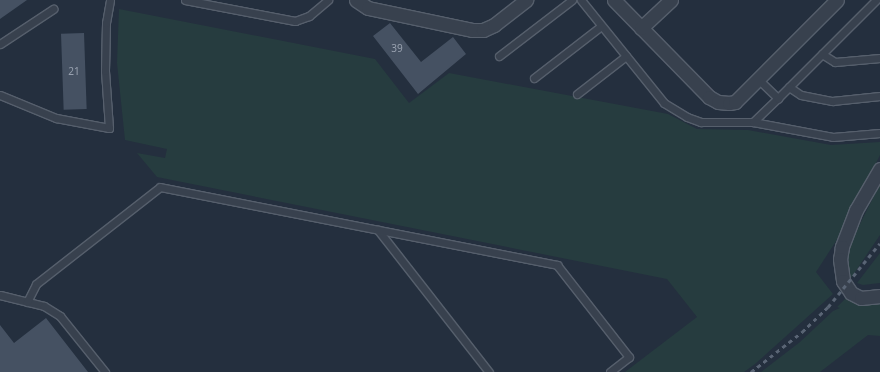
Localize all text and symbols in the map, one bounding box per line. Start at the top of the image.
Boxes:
house number: 39 [391,43,403,55]
house number: 21 [68,66,80,78]

